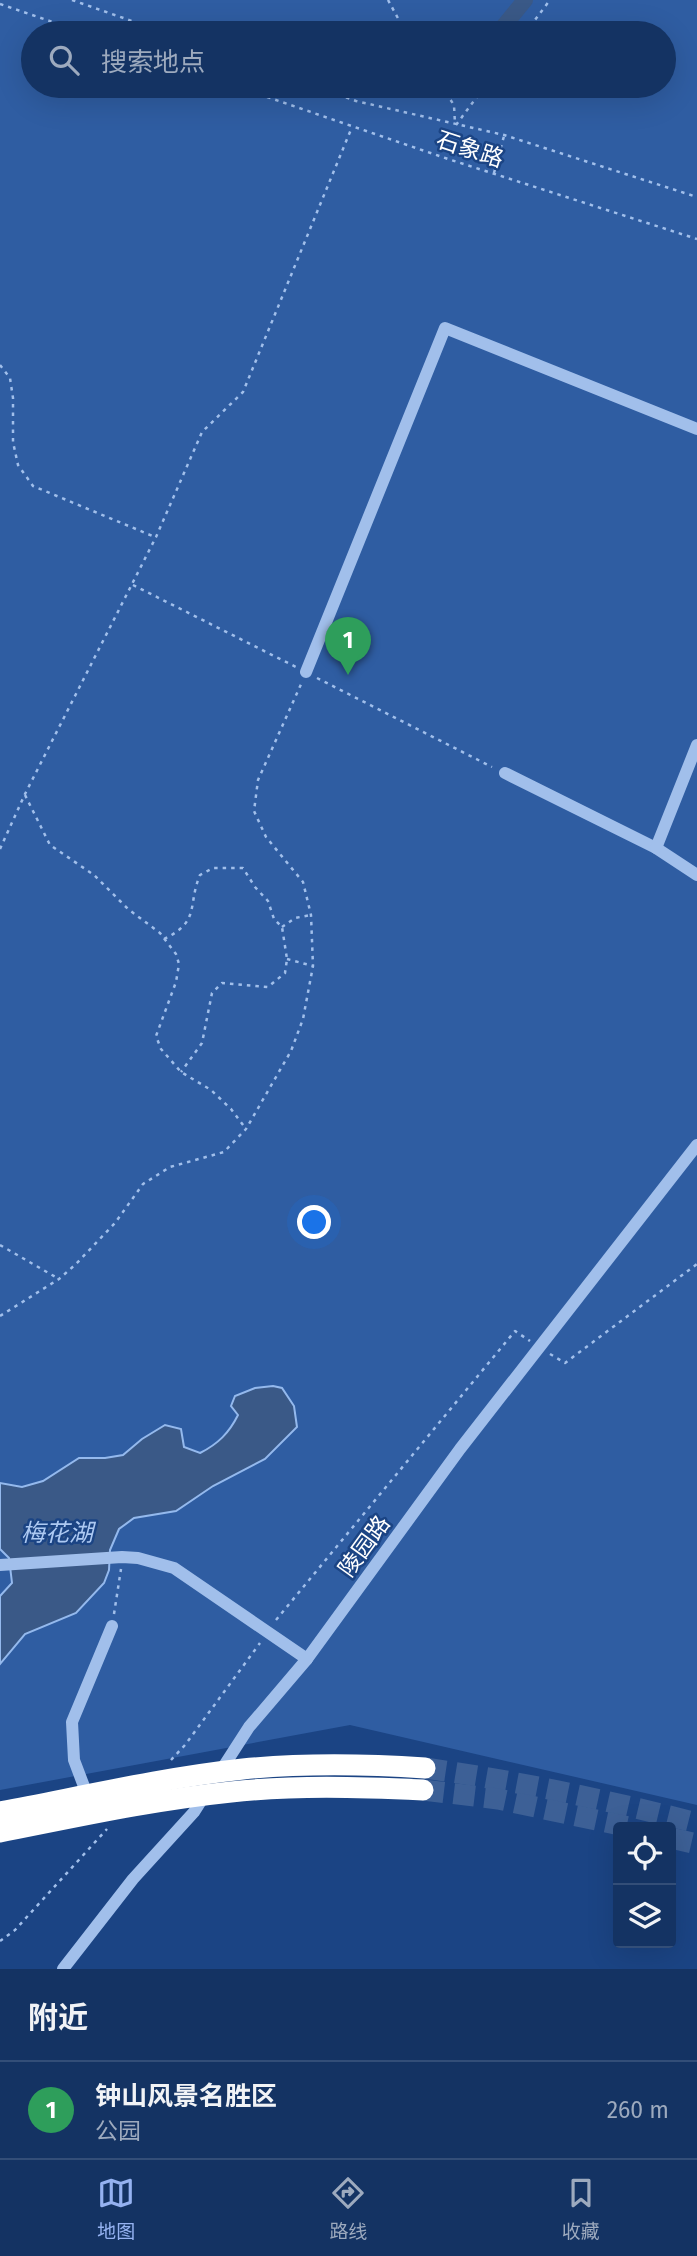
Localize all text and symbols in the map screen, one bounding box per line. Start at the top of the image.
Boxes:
search box [21,21,676,98]
icon: search [45,41,83,79]
text: 搜索地点 [101,47,205,78]
street label: 石象路 [433,125,507,173]
pin: 1 [325,617,371,675]
your location [297,1205,331,1239]
street label: 陵园路 [332,1510,396,1582]
water label: 梅花湖 [21,1519,97,1547]
map controls [613,1822,676,1948]
button: locate [613,1822,676,1885]
button: layers [613,1885,676,1948]
text: 附近 [28,2000,88,2036]
text: 钟山风景名胜区 [95,2081,277,2112]
text: 1 [46,2096,56,2124]
text: 260 m [607,2096,669,2124]
text: 公园 [95,2117,141,2145]
tab: 地图 [97,2174,135,2243]
tab: 路线 [329,2174,368,2243]
tab: 收藏 [562,2174,600,2243]

